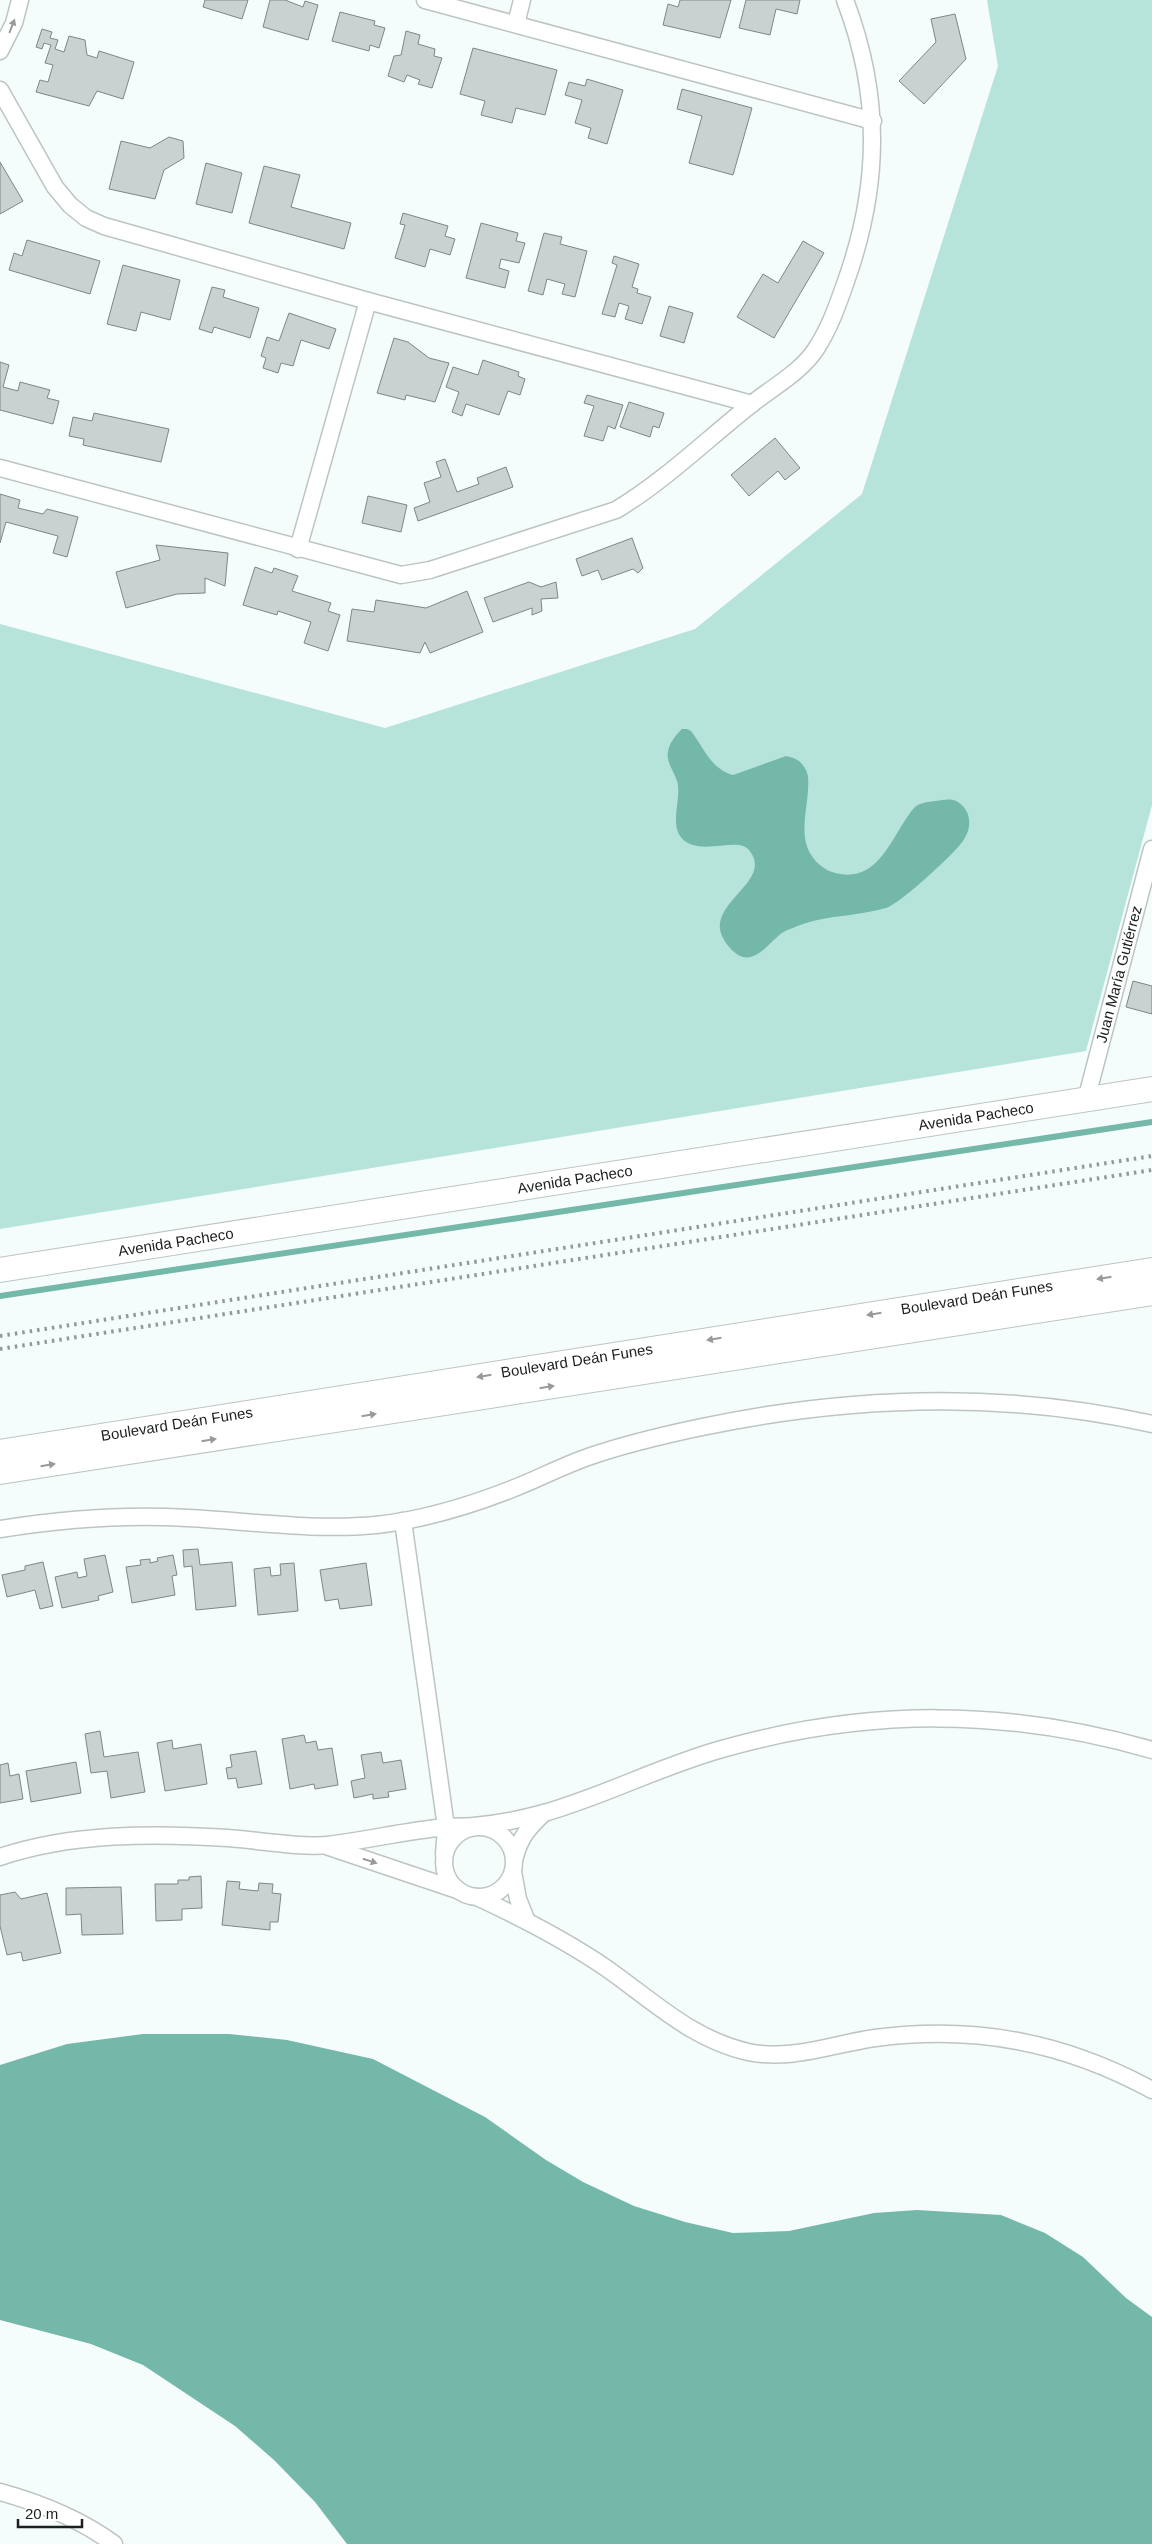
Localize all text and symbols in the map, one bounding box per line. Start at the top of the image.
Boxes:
one-way arrow [8,18,16,33]
street label: Juan María Gutiérrez [1092,904,1145,1044]
street label: Avenida Pacheco [917,1099,1035,1134]
street label: Avenida Pacheco [516,1162,634,1197]
street label: Avenida Pacheco [117,1224,235,1259]
one-way arrow [1095,1274,1111,1282]
street label: Boulevard Deán Funes [900,1277,1054,1318]
one-way arrow [866,1310,882,1318]
one-way arrow [705,1336,721,1344]
street label: Boulevard Deán Funes [500,1340,654,1381]
one-way arrow [476,1372,492,1380]
one-way arrow [540,1382,556,1390]
street label: Boulevard Deán Funes [100,1403,254,1444]
one-way arrow [362,1410,378,1418]
one-way arrow [201,1435,217,1443]
one-way arrow [41,1460,57,1468]
one-way arrow [363,1858,378,1866]
scale bar [18,2496,81,2528]
text: 20 m [25,2505,58,2522]

